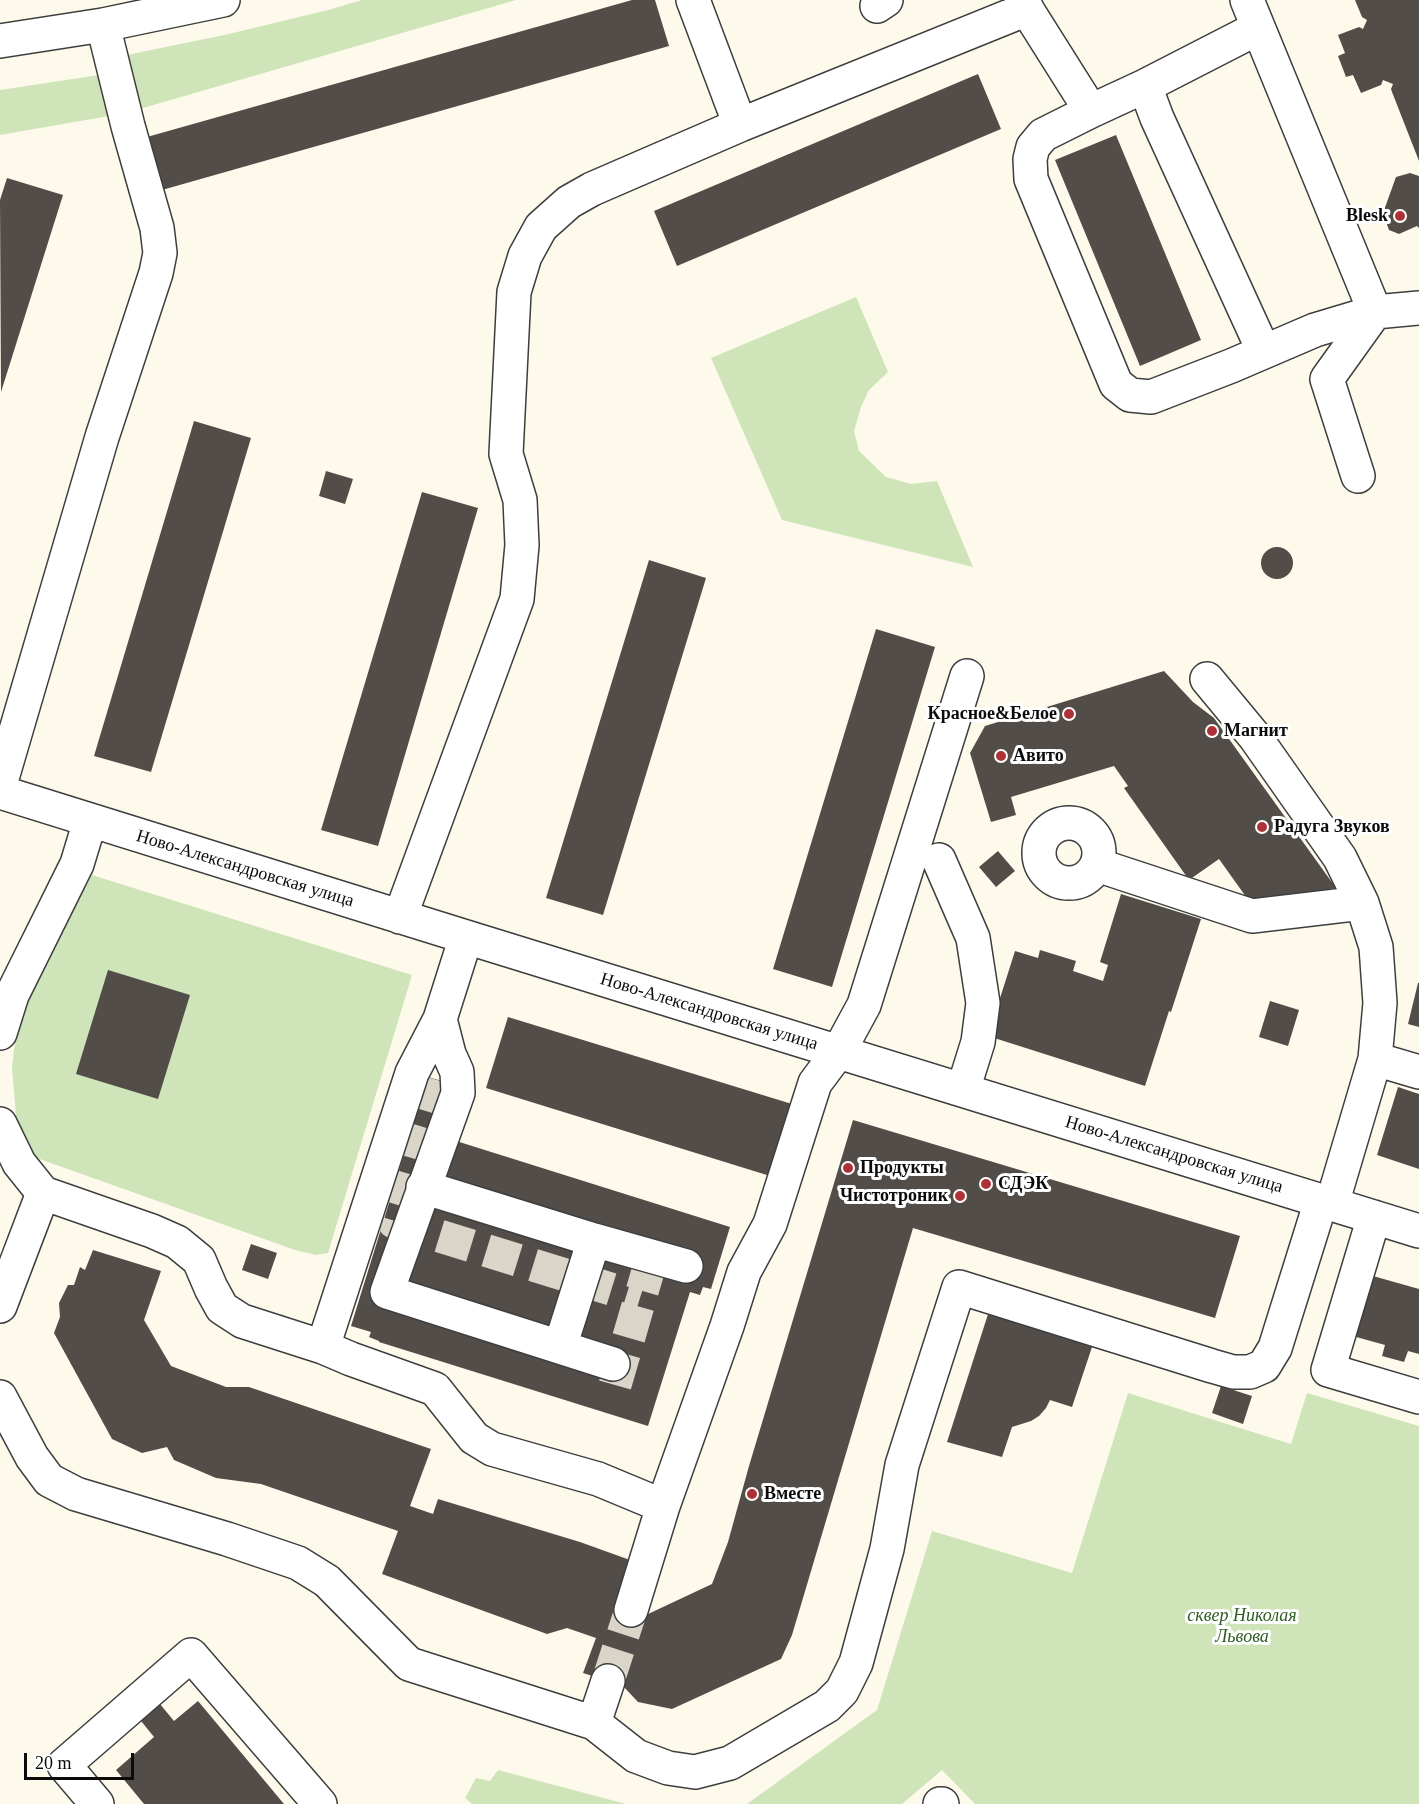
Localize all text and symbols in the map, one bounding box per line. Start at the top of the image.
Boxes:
place label: Blesk [1346,205,1388,227]
marker: Blesk [1393,209,1407,223]
place label: Красное&Белое [928,703,1057,725]
marker: Красное&Белое [1062,707,1076,721]
place label: Магнит [1224,720,1288,742]
marker: Магнит [1205,724,1219,738]
place label: Авито [1013,745,1064,767]
marker: Авито [994,749,1008,763]
place label: Радуга Звуков [1274,816,1390,838]
marker: Радуга Звуков [1255,820,1269,834]
street label: Ново-Александровская улица [133,826,357,912]
street label: Ново-Александровская улица [597,969,821,1055]
street label: Ново-Александровская улица [1062,1112,1286,1198]
place label: Продукты [860,1157,944,1179]
marker: Продукты [841,1161,855,1175]
place label: СДЭК [998,1173,1048,1195]
marker: СДЭК [979,1177,993,1191]
place label: Чистотроник [840,1185,948,1207]
marker: Чистотроник [953,1189,967,1203]
place label: Вместе [764,1483,821,1505]
marker: Вместе [745,1487,759,1501]
park label: сквер Николая Львова [1187,1605,1297,1648]
scale bar [27,1741,136,1779]
text: 20 m [35,1753,72,1773]

